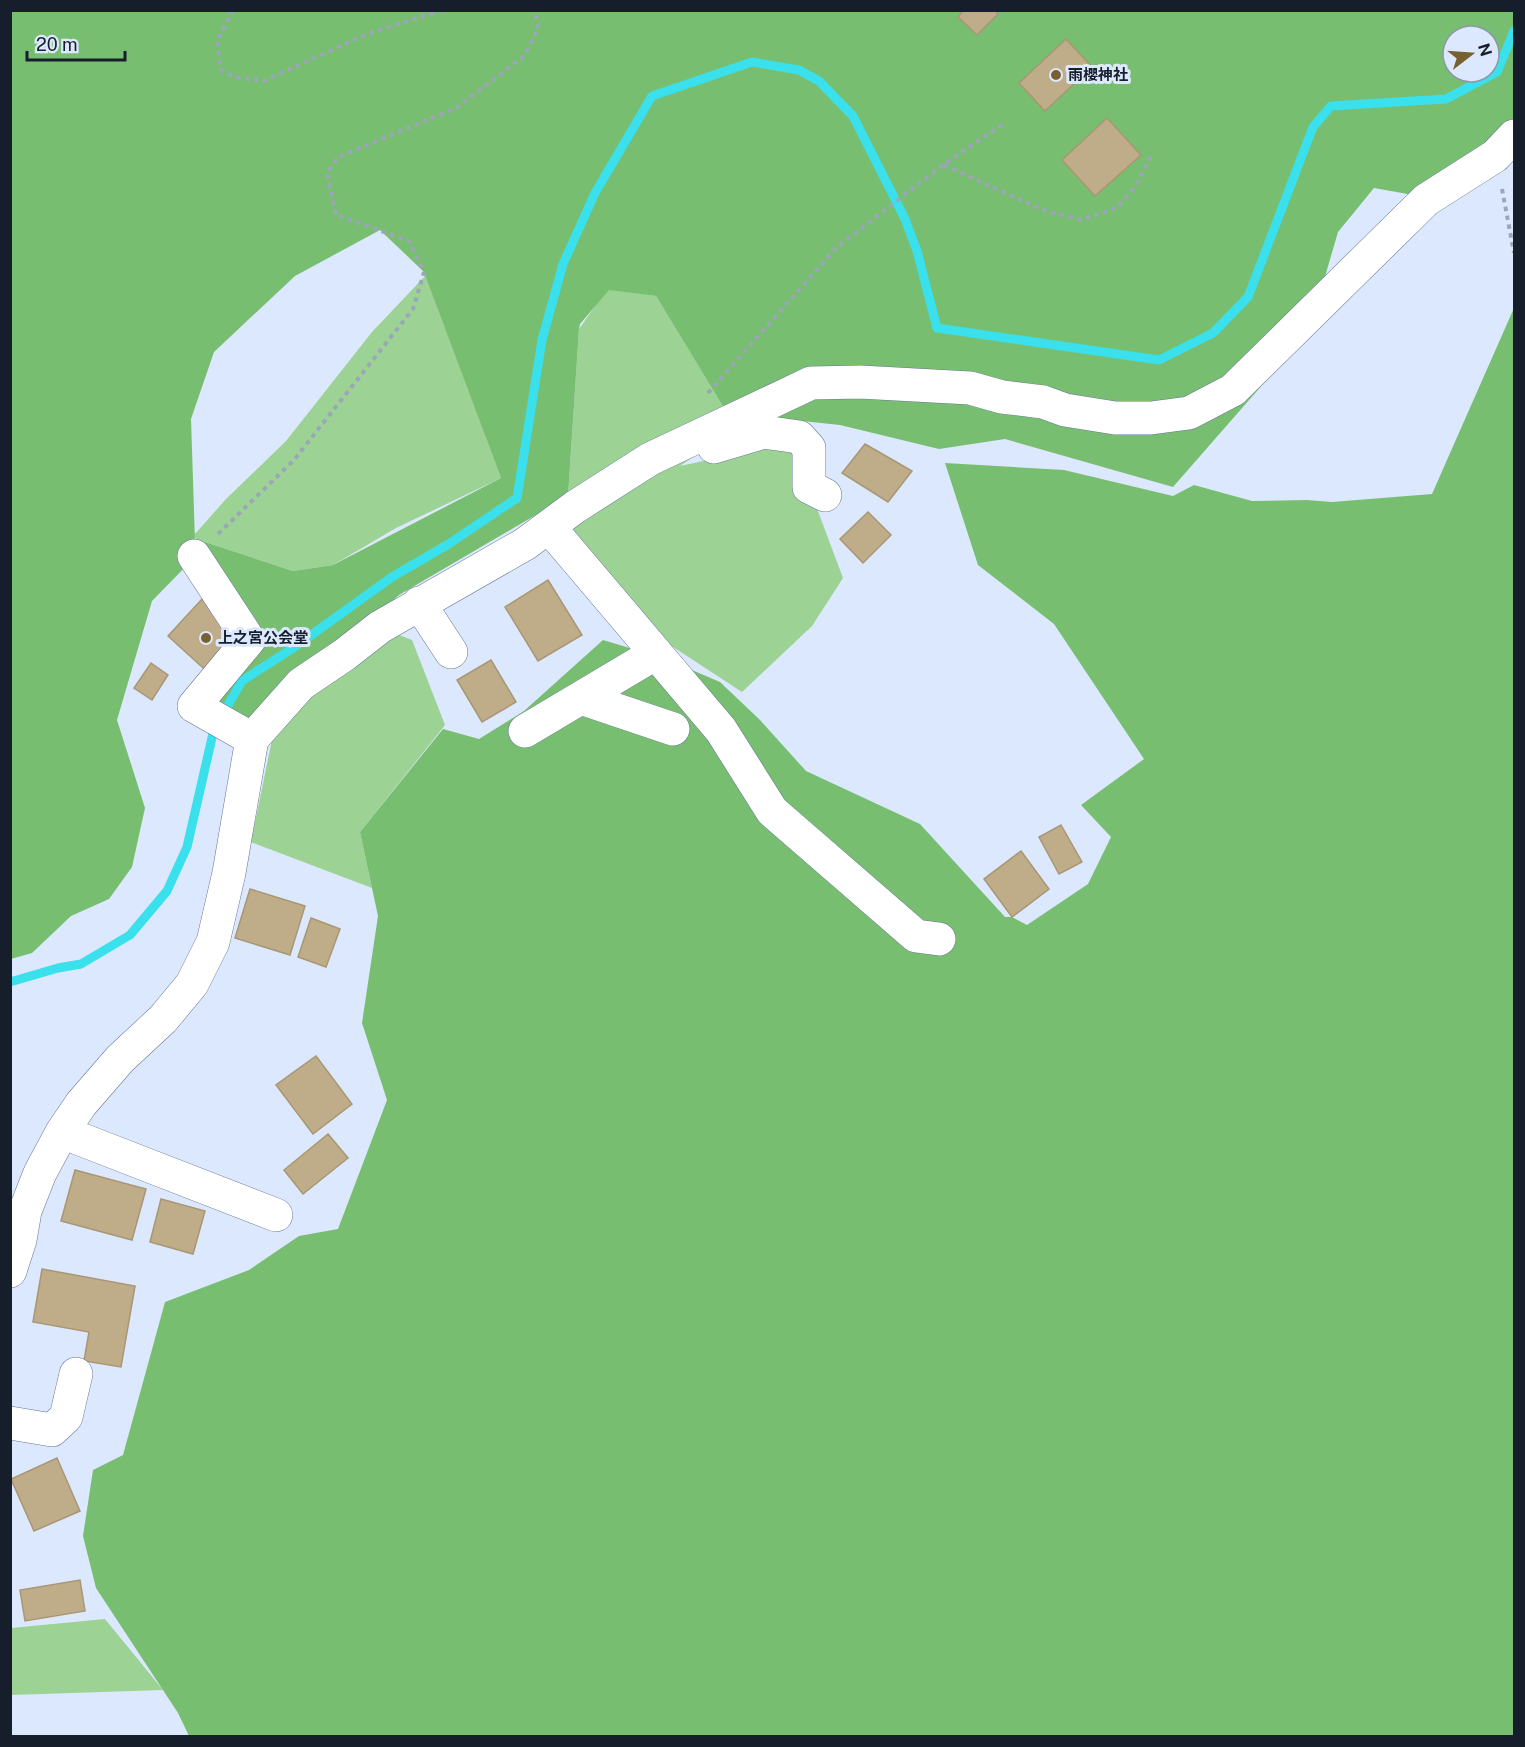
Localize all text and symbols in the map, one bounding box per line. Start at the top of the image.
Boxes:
scale bar [27,24,124,62]
north arrow [1441,24,1501,84]
text: 20 m [36,34,78,55]
text: N [1474,41,1496,59]
place label: 雨櫻神社 [1068,66,1128,83]
marker: 雨櫻神社 [1049,68,1063,82]
place label: 上之宮公会堂 [218,629,308,646]
marker: 上之宮公会堂 [199,631,213,645]

